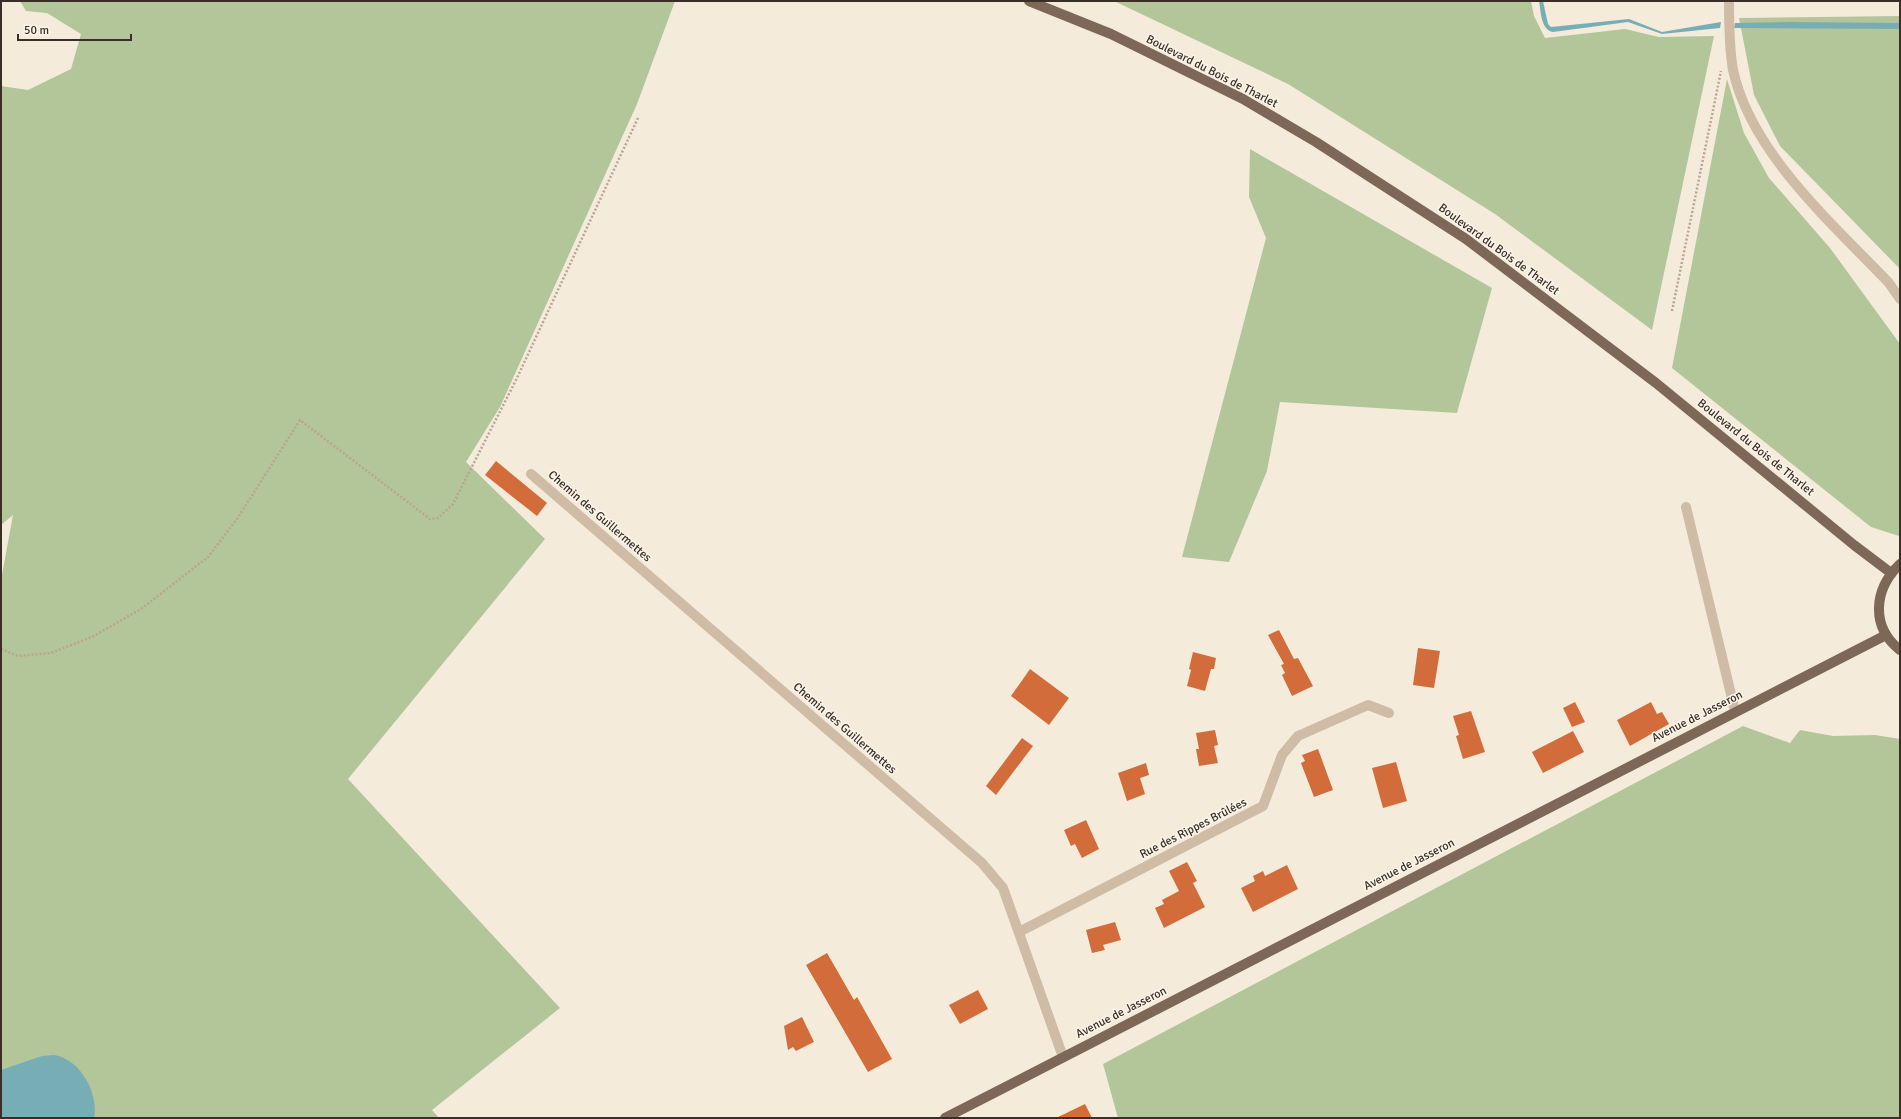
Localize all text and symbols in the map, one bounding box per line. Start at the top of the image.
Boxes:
scale bar [18,16,131,42]
text: 50 m [24,23,49,38]
street label: Boulevard du Bois de Tharlet [1143,32,1280,111]
street label: Boulevard du Bois de Tharlet [1435,200,1562,298]
street label: Boulevard du Bois de Tharlet [1694,396,1817,499]
street label: Chemin des Guillermettes [545,467,654,565]
street label: Chemin des Guillermettes [790,679,899,777]
street label: Avenue de Jasseron [1649,687,1745,746]
street label: Rue des Rippes Brûlées [1137,795,1249,862]
street label: Avenue de Jasseron [1361,835,1457,894]
street label: Avenue de Jasseron [1073,983,1169,1042]

